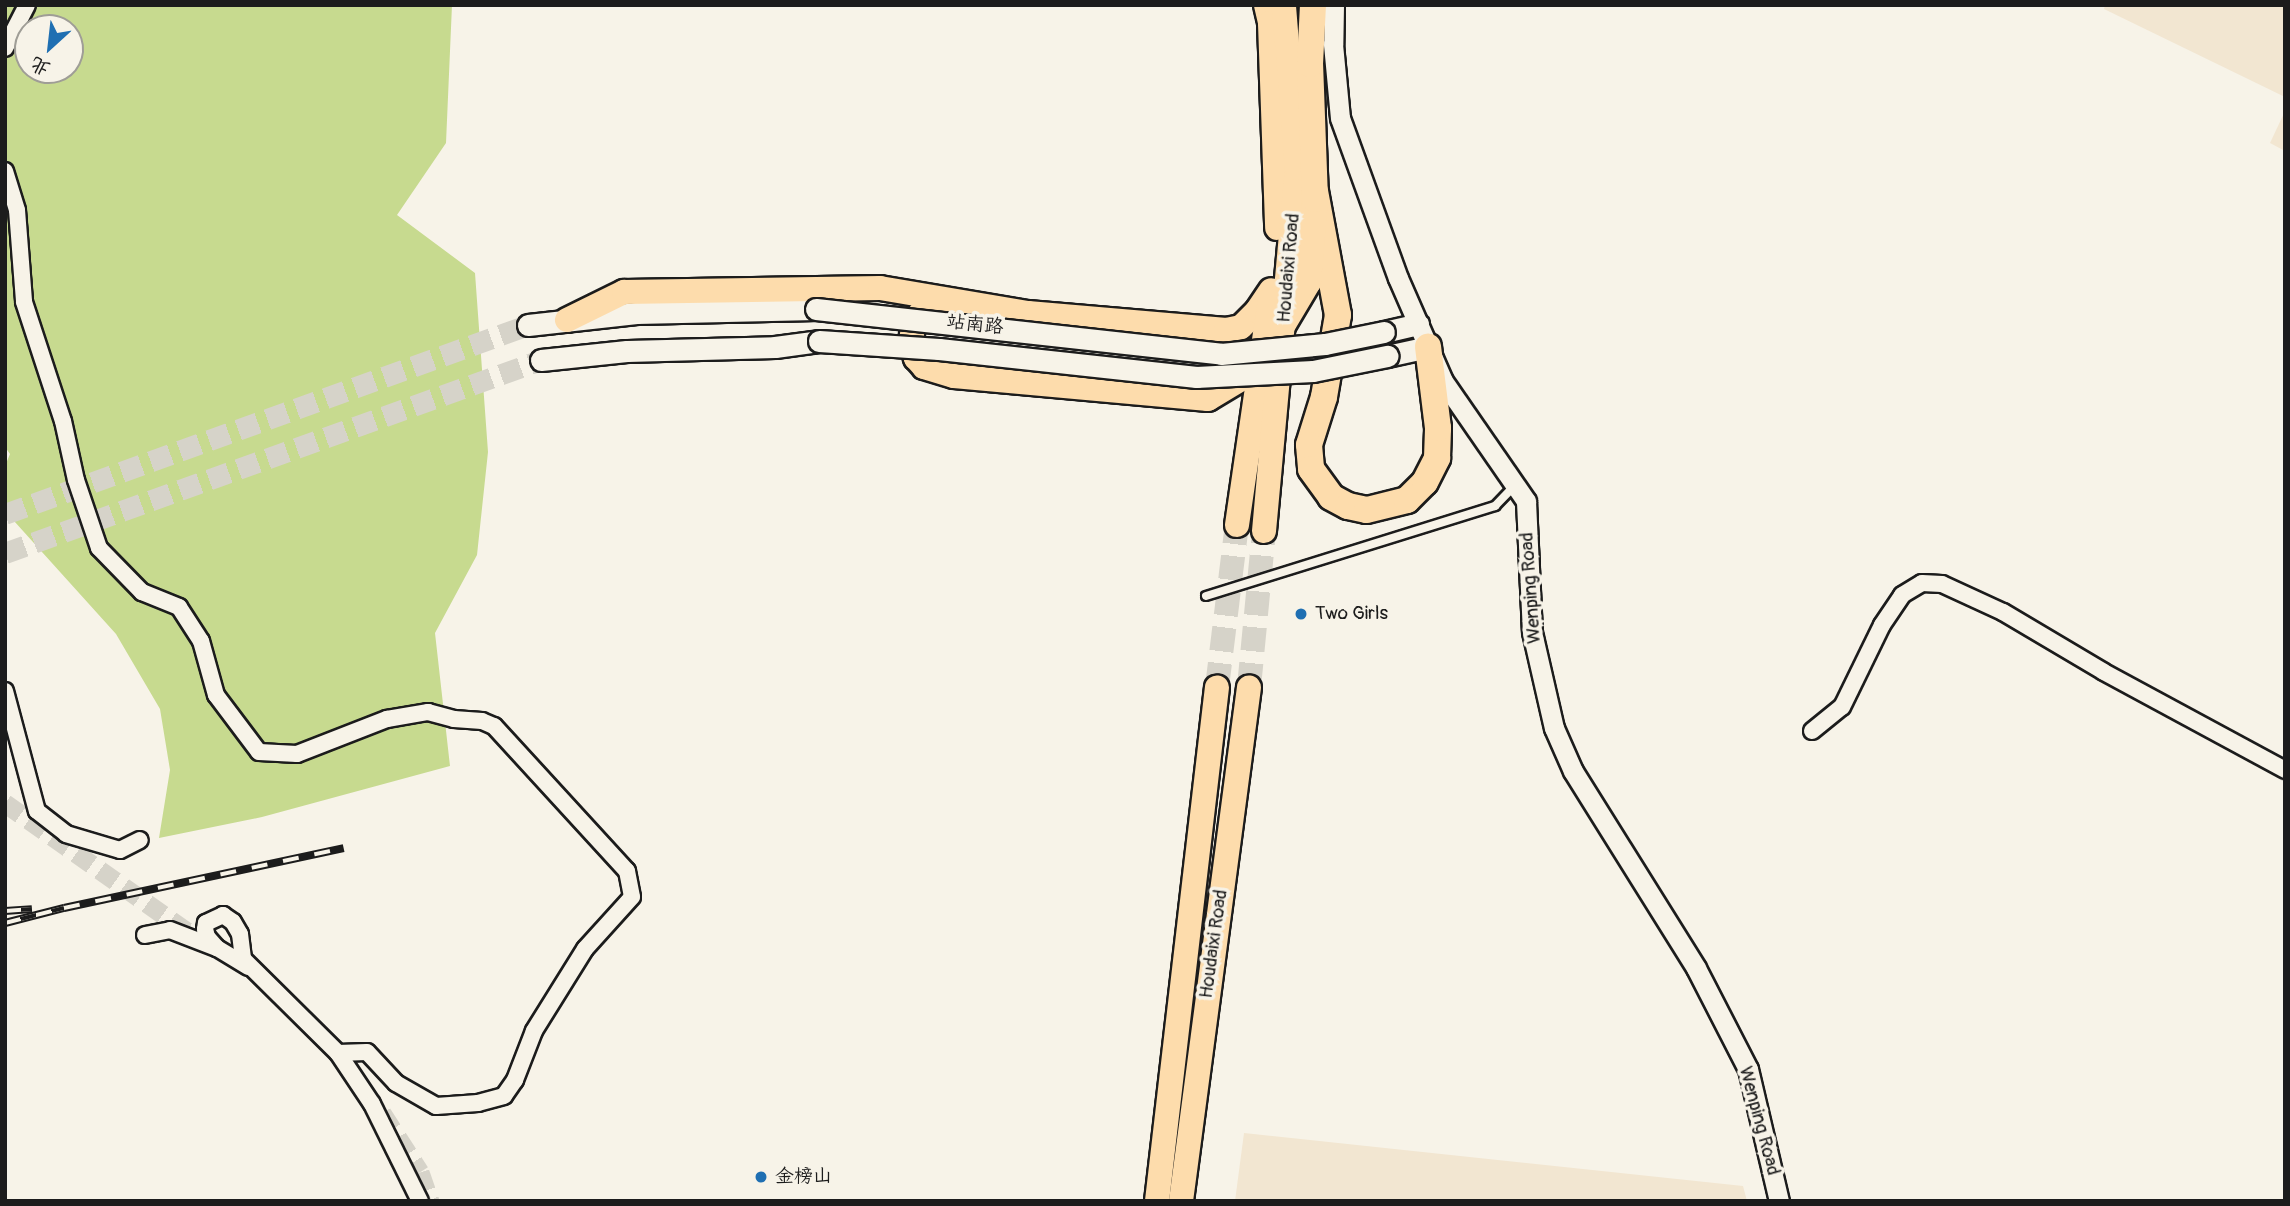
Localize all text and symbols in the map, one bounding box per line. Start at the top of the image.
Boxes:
north arrow [14,14,84,84]
text: 北 [26,51,54,81]
street label: Houdaixi Road [1273,212,1305,324]
street label: 站南路 [945,311,1005,339]
street label: Wenping Road [1516,531,1546,645]
place label: Two Girls [1315,603,1388,625]
marker: Two Girls [1293,606,1309,622]
street label: Houdaixi Road [1195,888,1233,1000]
street label: Wenping Road [1734,1064,1784,1178]
place label: 金榜山 [775,1166,832,1188]
marker: 金榜山 [753,1169,769,1185]

